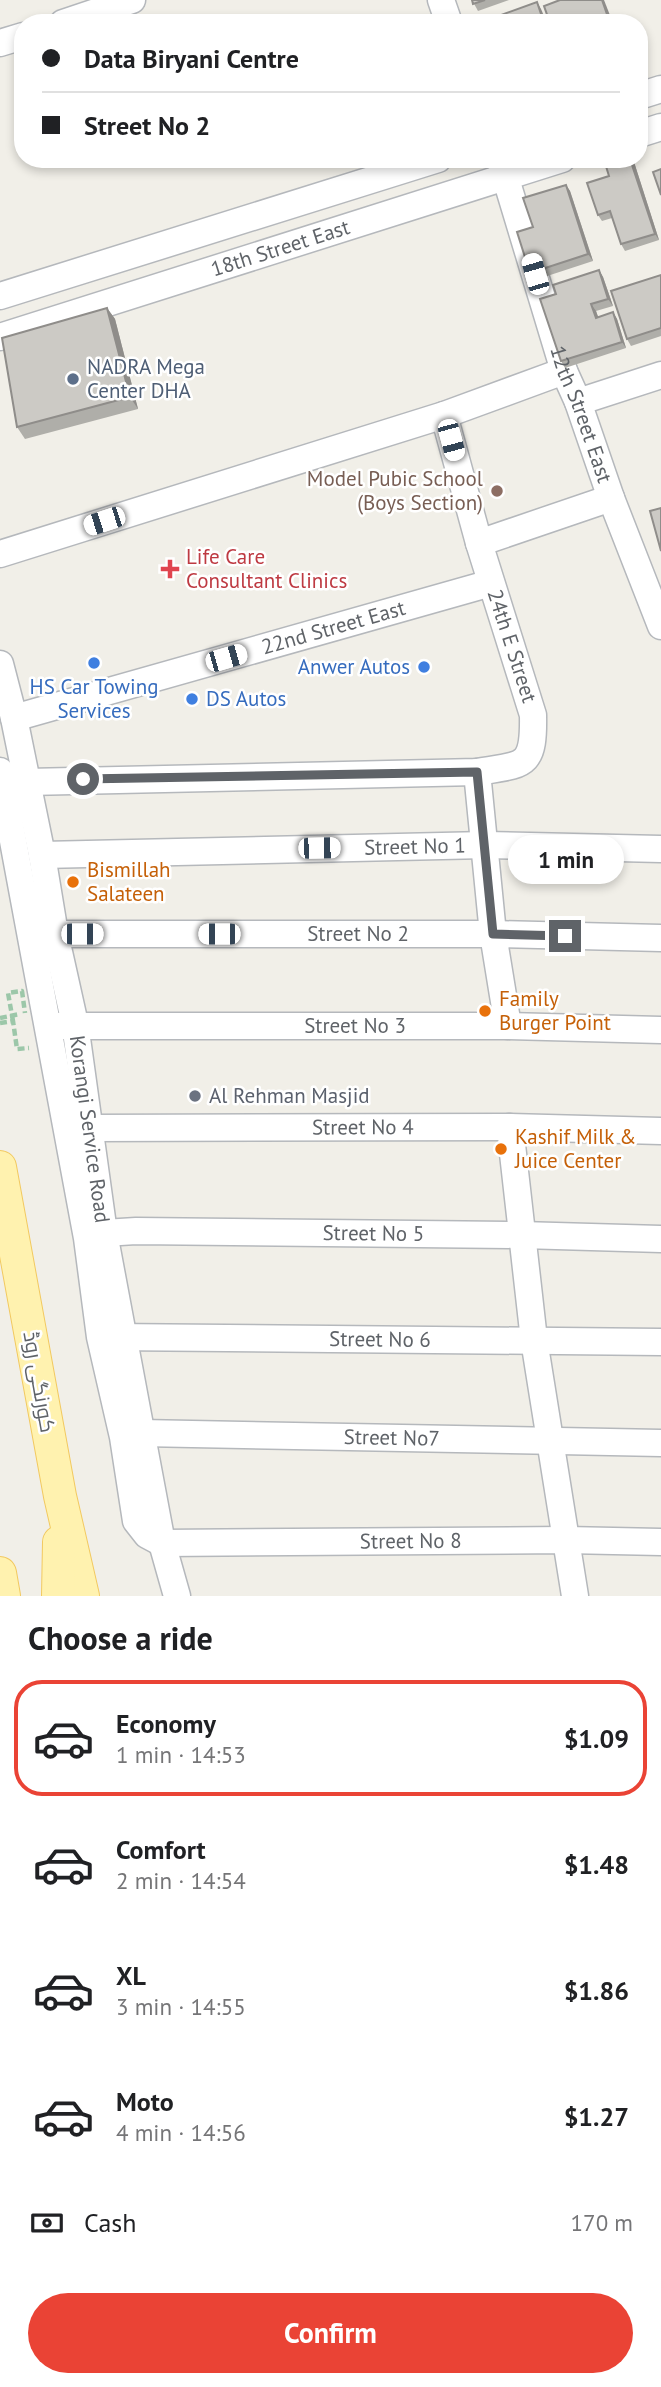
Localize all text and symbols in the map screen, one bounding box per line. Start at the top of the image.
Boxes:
text: Data Biryani Centre [84,42,299,75]
text: Street No 2 [84,109,210,142]
street label: 18th Street East [207,213,353,282]
car [520,251,551,297]
street label: 12th Street East [544,343,619,486]
place label: NADRA Mega Center DHA [87,353,205,404]
marker: NADRA Mega Center DHA [65,371,81,387]
car [436,417,467,463]
place label: Model Pubic School (Boys Section) [307,465,483,516]
marker: Model Pubic School (Boys Section) [489,483,505,499]
car [81,505,128,537]
place label: Life Care Consultant Clinics [186,543,347,594]
marker: Life Care Consultant Clinics [160,559,180,579]
street label: 24th E Street [481,586,543,706]
street label: 22nd Street East [258,594,408,660]
car [203,642,250,674]
place label: Anwer Autos [298,653,410,680]
marker: HS Car Towing Services [86,655,102,671]
marker: Anwer Autos [416,659,432,675]
place label: HS Car Towing Services [30,673,158,724]
place label: DS Autos [206,685,286,712]
marker: DS Autos [184,691,200,707]
route start [67,763,99,795]
street label: Street No 1 [364,831,466,861]
callout: 1 min [507,834,623,884]
car [298,837,341,859]
text: 1 min [538,845,594,874]
place label: Bismillah Salateen [87,856,171,907]
marker: Bismillah Salateen [65,874,81,890]
street label: Street No 2 [307,920,409,947]
route end [549,920,581,952]
car [62,924,104,945]
car [199,924,241,945]
place label: Family Burger Point [499,985,611,1036]
marker: Family Burger Point [477,1003,493,1019]
street label: Street No 3 [304,1012,406,1039]
street label: Korangi Service Road [64,1033,116,1225]
place label: Al Rehman Masjid [209,1082,370,1109]
marker: Al Rehman Masjid [187,1088,203,1104]
street label: Street No 4 [312,1113,414,1140]
place label: Kashif Milk & Juice Center [514,1123,636,1174]
marker: Kashif Milk & Juice Center [493,1141,509,1157]
street label: Street No 5 [322,1219,424,1247]
street label: Street No 6 [329,1325,431,1353]
street label: کورنگی روڈ [17,1329,62,1435]
street label: Street No7 [343,1423,440,1452]
street label: Street No 8 [360,1527,462,1555]
text: Choose a ride [28,1617,213,1659]
icon: car [32,1707,95,1770]
text: Economy [116,1707,216,1740]
text: $1.09 [564,1722,629,1755]
text: 1 min · 14:53 [116,1740,246,1769]
icon: car [32,1833,95,1896]
text: Comfort [116,1833,206,1866]
text: $1.48 [564,1848,629,1881]
text: 2 min · 14:54 [116,1866,246,1895]
icon: car [32,1959,95,2022]
text: XL [116,1959,146,1992]
text: $1.86 [564,1974,629,2007]
text: 3 min · 14:55 [116,1992,246,2021]
icon: car [32,2085,95,2148]
text: Moto [116,2085,174,2118]
text: $1.27 [564,2100,629,2133]
text: 4 min · 14:56 [116,2118,246,2147]
icon: cash [28,2204,66,2242]
text: Cash [84,2206,136,2239]
text: 170 m [571,2208,633,2237]
button: Confirm [28,2293,633,2373]

